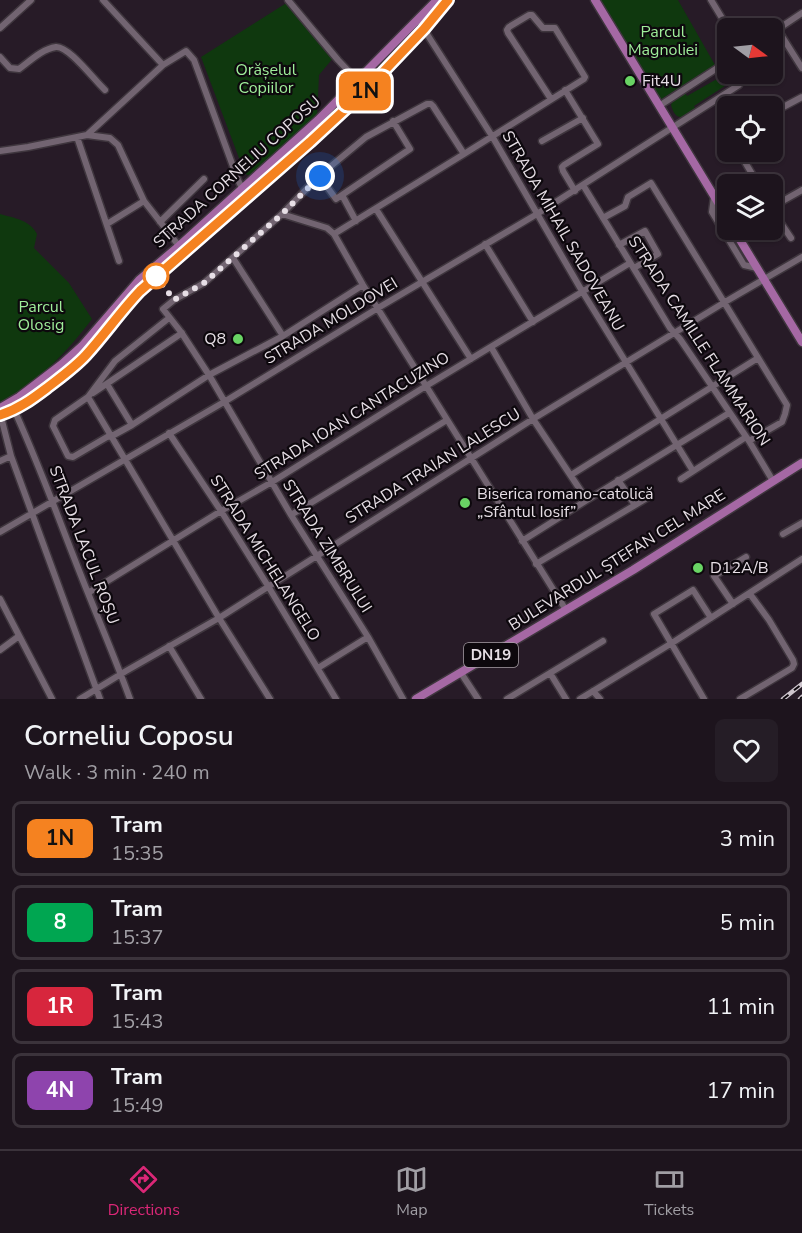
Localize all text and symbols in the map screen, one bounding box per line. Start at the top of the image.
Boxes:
north arrow [717,18,783,84]
map controls [717,18,783,240]
park label: Parcul Magnoliei [628,21,698,61]
park label: Orășelul Copiilor [235,59,297,99]
place label: Fit4U [642,70,681,92]
line badge: 1N [338,72,392,110]
marker: Fit4U [623,74,637,88]
text: 1N [351,77,379,105]
street label: STRADA CORNELIU COPOSU [148,91,326,253]
button: locate [717,96,783,162]
street label: STRADA MIHAIL SADOVEANU [496,127,630,335]
your location [305,161,335,191]
button: layers [717,174,783,240]
street label: STRADA CAMILLE FLAMMARION [623,232,775,450]
unlabelled marker [143,263,169,289]
street label: STRADA MOLDOVEI [260,272,402,370]
park label: Parcul Olosig [18,296,64,336]
place label: Q8 [204,328,226,350]
marker: Q8 [231,332,245,346]
street label: STRADA IOAN CANTACUZINO [250,347,454,485]
street label: STRADA TRAIAN LALESCU [341,403,525,529]
street label: STRADA LACUL ROȘU [44,462,124,628]
street label: STRADA MICHELANGELO [205,471,325,645]
street label: STRADA ZIMBRULUI [277,475,377,617]
place label: Biserica romano-catolică „Sfântul Iosif” [477,483,654,523]
street label: BULEVARDUL ȘTEFAN CEL MARE [505,484,729,636]
marker: Biserica romano-catolică „Sfântul Iosif” [458,496,472,510]
place label: D12A/B [710,557,769,579]
marker: D12A/B [691,561,705,575]
road number: DN19 [464,643,518,667]
text: Corneliu Coposu [24,717,234,755]
button: heart [715,719,778,782]
text: Walk · 3 min · 240 m [24,759,210,786]
text: Tram [111,810,163,840]
text: 1N [46,824,74,852]
text: 3 min [720,824,775,854]
text: 15:35 [111,840,164,867]
text: Tram [111,894,163,924]
text: 8 [54,908,66,936]
text: 5 min [720,908,775,938]
text: 15:37 [111,924,164,951]
text: Tram [111,978,163,1008]
text: 1R [46,992,74,1020]
text: 11 min [707,992,775,1022]
text: 15:43 [111,1008,164,1035]
text: Tram [111,1062,163,1092]
text: 4N [46,1076,74,1104]
text: 17 min [707,1076,775,1106]
text: 15:49 [111,1092,164,1119]
tab: Directions [108,1163,180,1221]
tab: Map [395,1163,428,1221]
tab: Tickets [644,1163,694,1221]

